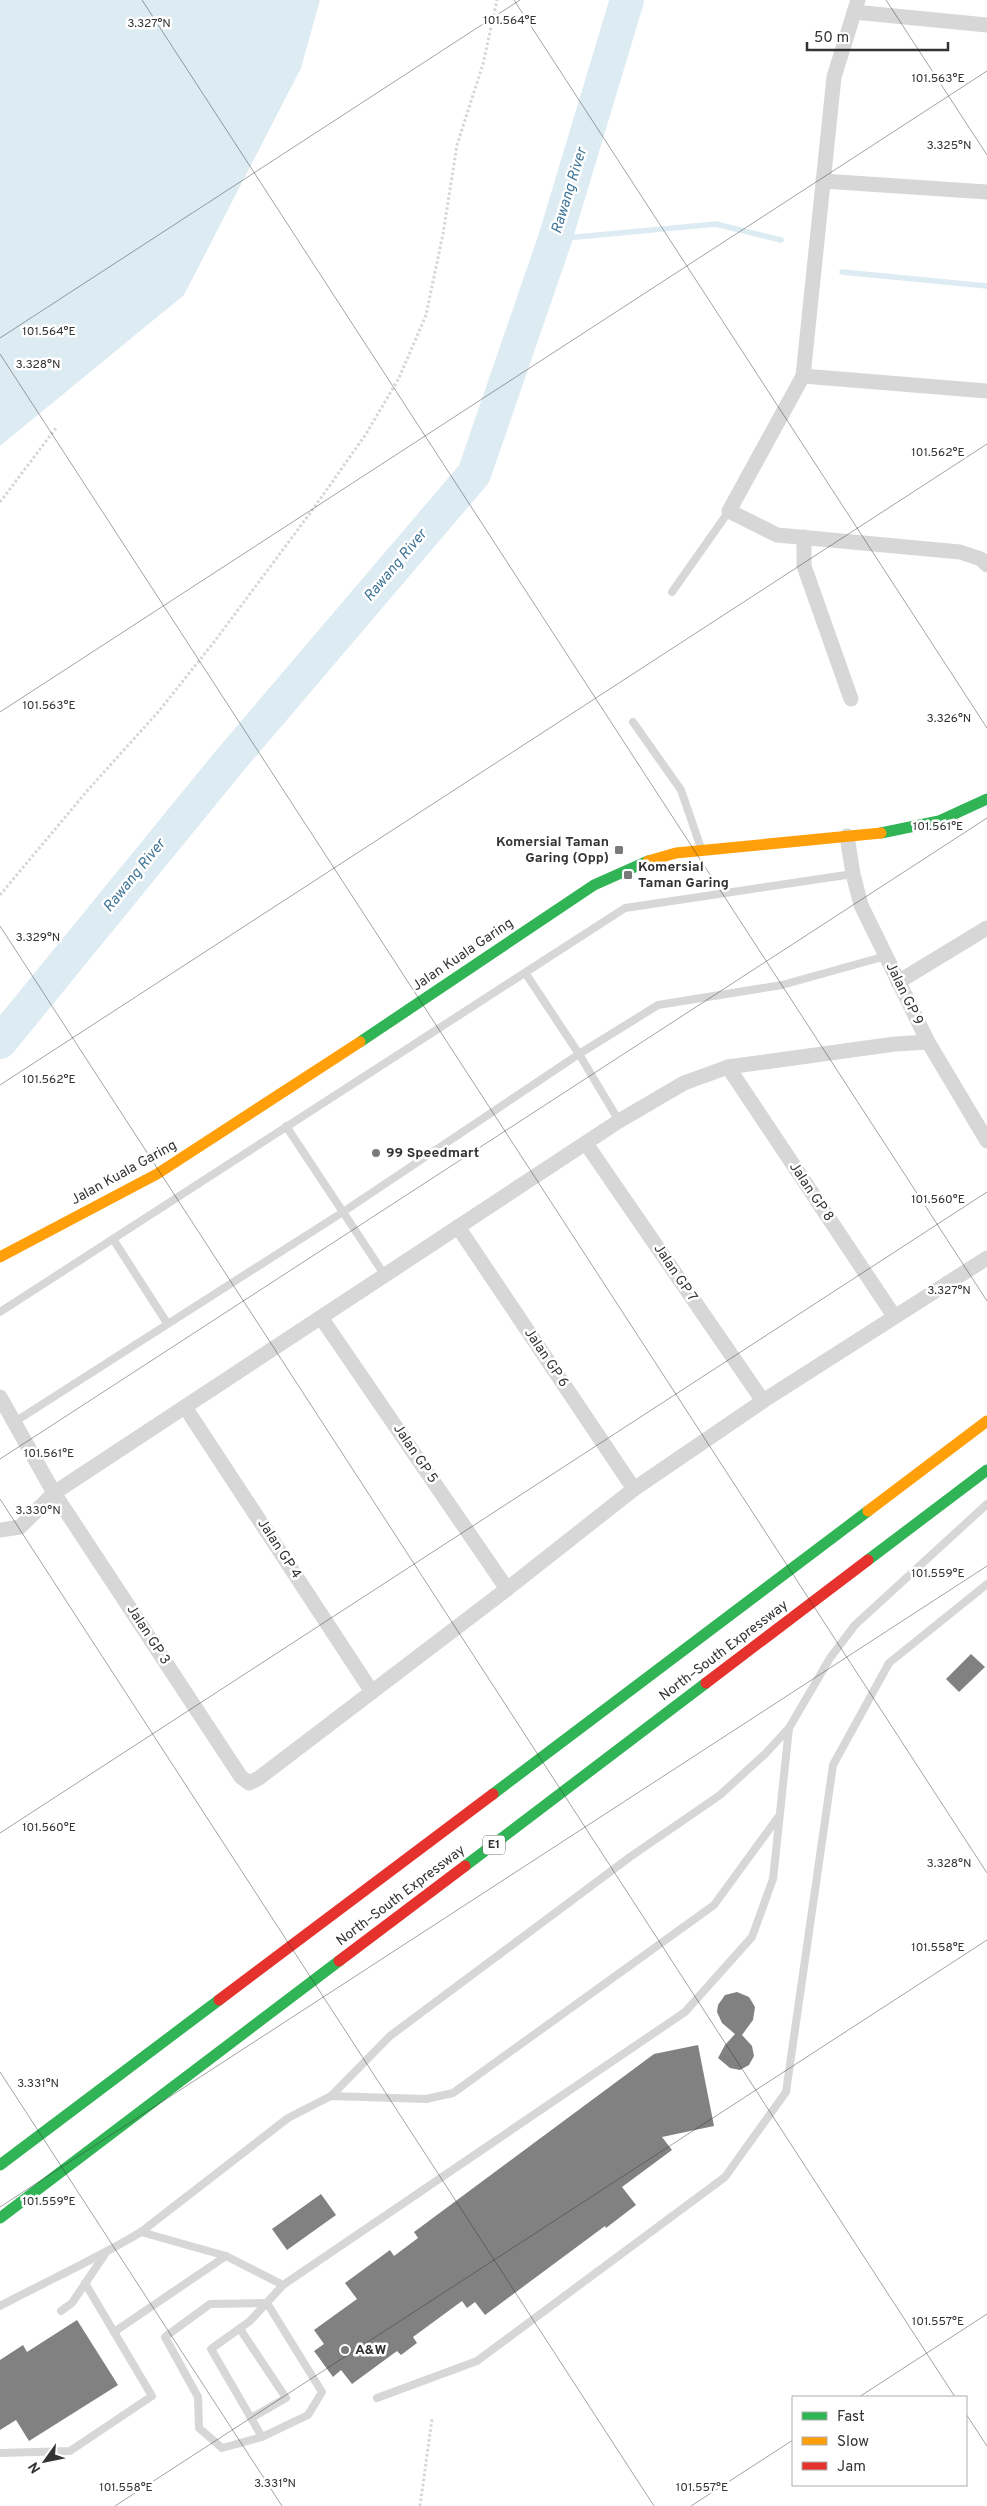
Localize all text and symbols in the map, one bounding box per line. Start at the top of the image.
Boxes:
text: 101.564°E [483,13,537,29]
text: 3.327°N [127,16,171,32]
scale bar [807,20,948,52]
text: 50 m [814,29,849,48]
text: 101.563°E [911,71,965,87]
text: 3.325°N [926,138,972,154]
water label: Rawang River [548,145,592,236]
text: 101.564°E [22,324,76,340]
text: 3.328°N [16,357,60,373]
text: 101.562°E [911,445,965,461]
water label: Rawang River [360,525,433,606]
text: 101.563°E [22,698,76,714]
text: 3.326°N [927,711,971,727]
text: 101.561°E [913,819,963,835]
place label: Komersial Taman Garing (Opp) [496,834,609,867]
water label: Rawang River [100,835,171,916]
marker: Komersial Taman Garing (Opp) [613,844,625,856]
place label: Komersial Taman Garing [638,859,729,892]
marker: Komersial Taman Garing [622,869,634,881]
street label: Jalan Kuala Garing [409,915,517,995]
text: 3.329°N [16,930,60,946]
street label: Jalan GP 9 [882,960,926,1028]
text: 101.562°E [22,1072,76,1088]
street label: Jalan Kuala Garing [68,1137,180,1209]
place label: 99 Speedmart [386,1145,479,1162]
marker: 99 Speedmart [370,1147,382,1159]
street label: Jalan GP 8 [785,1159,837,1225]
text: 101.560°E [911,1192,965,1208]
street label: Jalan GP 7 [650,1241,700,1305]
text: 3.327°N [927,1283,971,1299]
street label: Jalan GP 6 [520,1325,572,1391]
street label: Jalan GP 5 [389,1421,441,1487]
text: 101.561°E [24,1446,74,1462]
text: 3.330°N [15,1503,61,1519]
street label: Jalan GP 4 [253,1516,305,1582]
text: 101.559°E [911,1566,965,1582]
street label: North–South Expressway [656,1597,792,1705]
street label: Jalan GP 3 [122,1602,174,1668]
text: 101.560°E [22,1820,76,1836]
road number: E1 [483,1836,505,1854]
street label: North–South Expressway [333,1842,469,1950]
text: 3.328°N [927,1856,971,1872]
text: 101.558°E [911,1940,965,1956]
text: 3.331°N [17,2076,59,2092]
text: 101.559°E [22,2194,76,2210]
text: 101.557°E [912,2314,964,2330]
place label: A&W [355,2342,387,2359]
marker: A&W [339,2344,351,2356]
legend [792,2396,967,2486]
text: Fast [837,2408,865,2427]
text: Slow [837,2433,869,2452]
north arrow [20,2436,70,2486]
text: N [25,2458,45,2476]
text: Jam [837,2458,866,2477]
text: 3.331°N [254,2476,296,2492]
text: 101.558°E [99,2480,153,2496]
text: 101.557°E [676,2480,728,2496]

